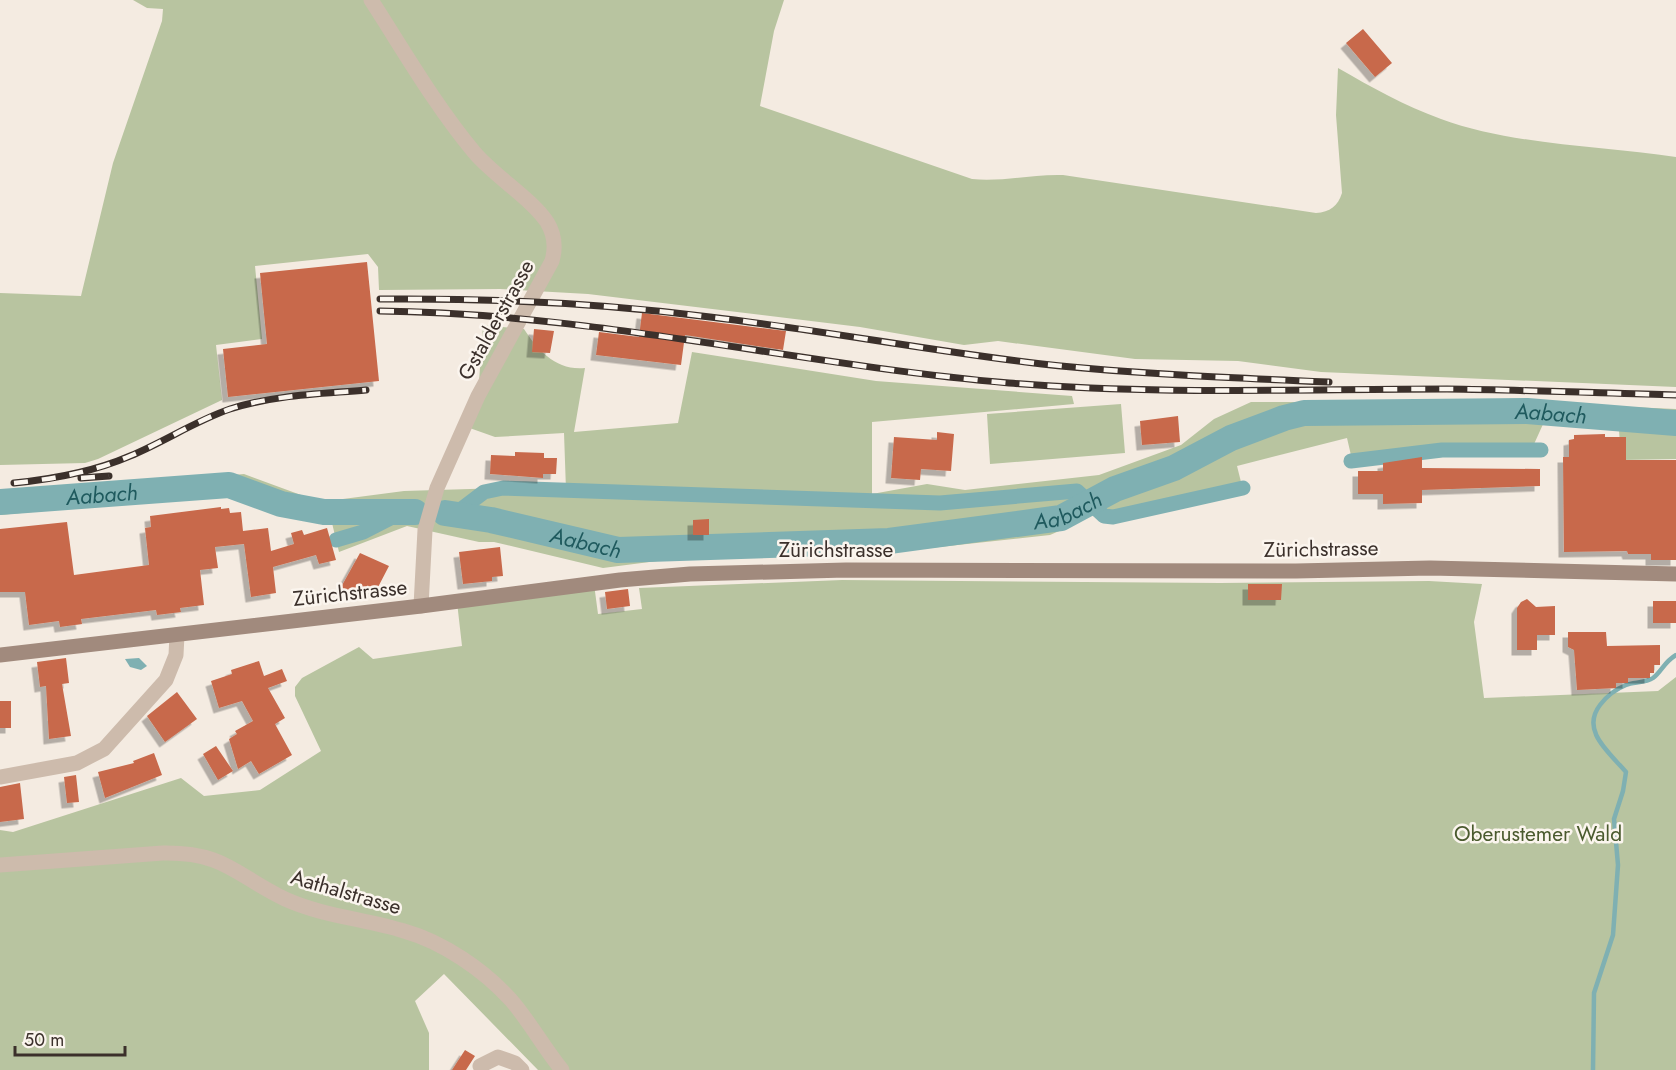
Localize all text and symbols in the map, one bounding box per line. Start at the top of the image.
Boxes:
street label: Gstalderstrasse [451,254,542,386]
water label: Aabach [1514,395,1588,432]
water label: Aabach [64,476,139,513]
water label: Aabach [1030,483,1108,538]
water label: Aabach [546,518,625,566]
street label: Zürichstrasse [1263,533,1379,565]
street label: Zürichstrasse [779,535,894,565]
street label: Zürichstrasse [291,572,409,614]
park label: Oberustemer Wald [1454,819,1622,849]
street label: Aathalstrasse [287,862,405,922]
scale bar [15,1019,124,1057]
text: 50 m [24,1027,64,1053]

